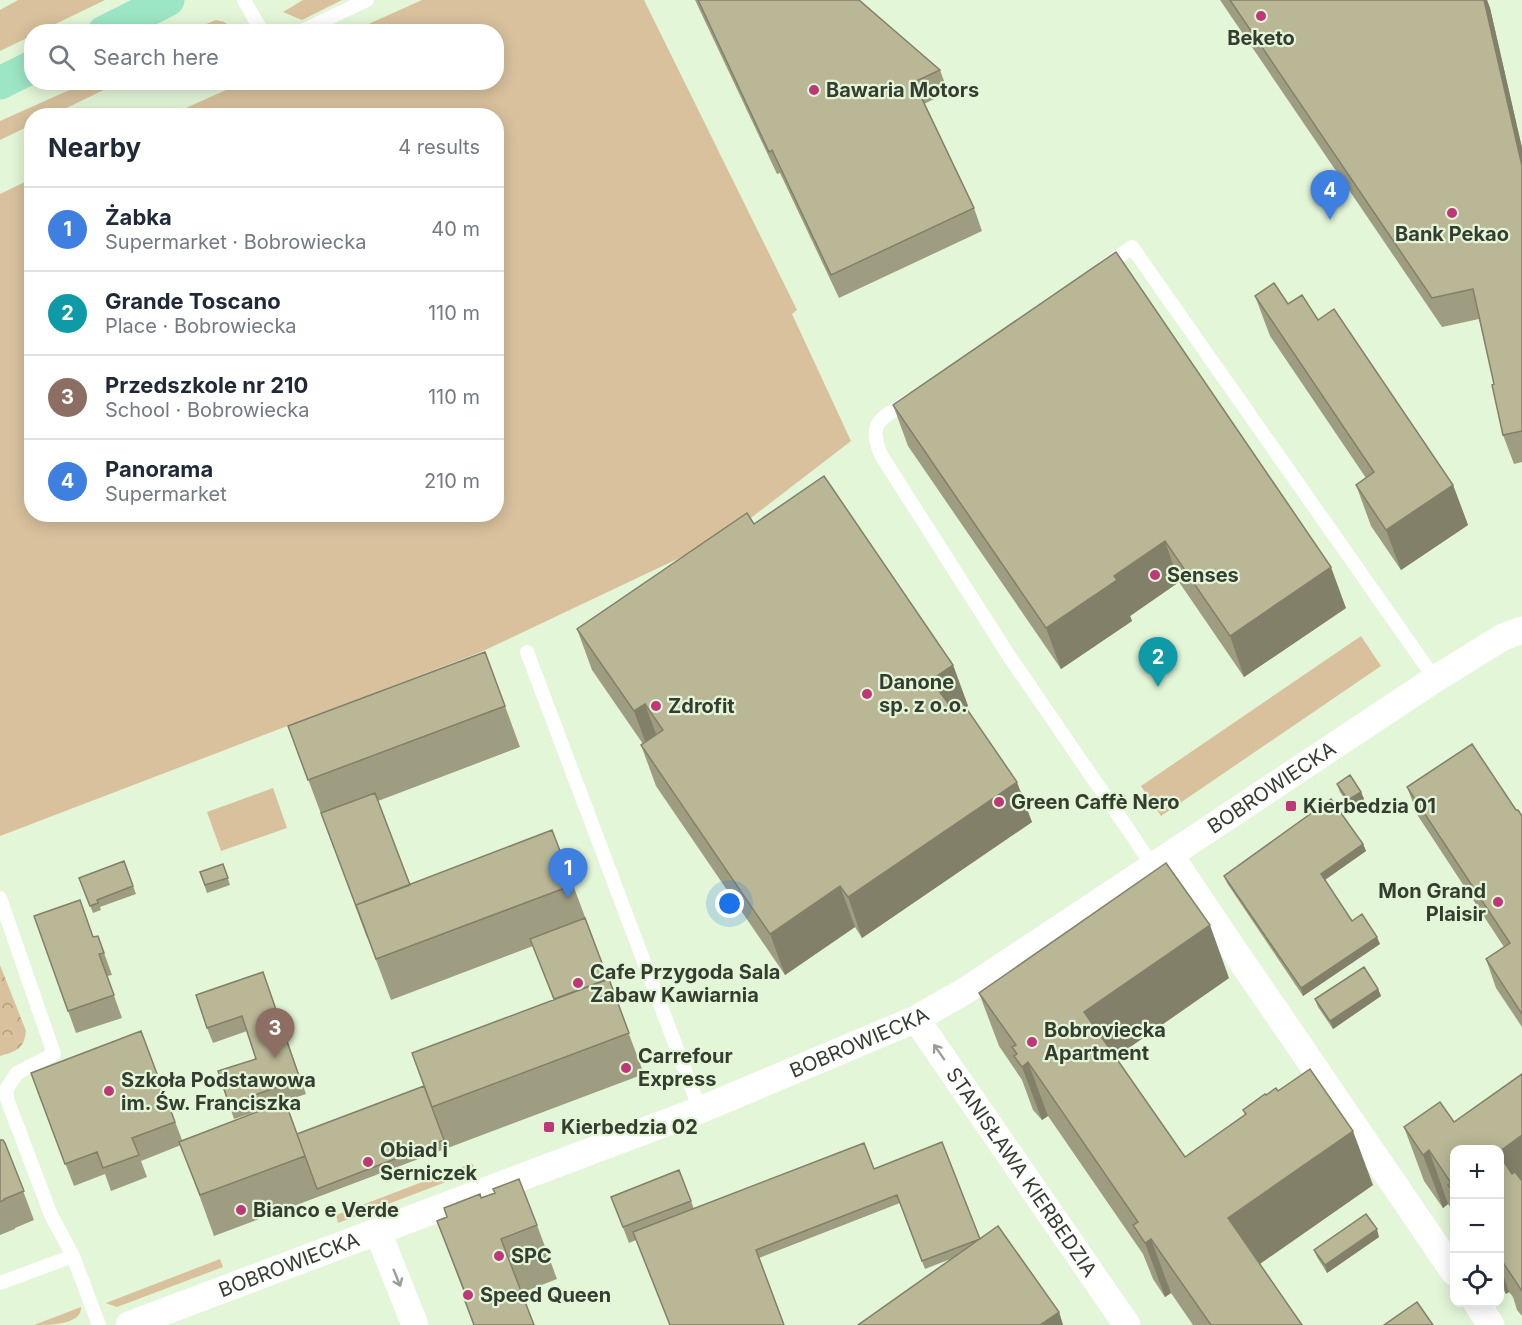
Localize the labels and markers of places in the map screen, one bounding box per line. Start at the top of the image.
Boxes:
marker: Beketo [1254,9,1268,23]
place label: Beketo [1227,26,1295,50]
place label: Bawaria Motors [826,78,979,102]
marker: Bawaria Motors [807,83,821,97]
pin: 4 [1310,170,1350,220]
marker: Bank Pekao [1445,206,1459,220]
place label: Bank Pekao [1395,222,1509,246]
place label: Senses [1167,563,1239,587]
marker: Senses [1148,568,1162,582]
pin: 2 [1138,638,1178,687]
place label: Danone sp. z o.o. [879,670,968,717]
marker: Danone sp. z o.o. [860,687,874,701]
place label: Zdrofit [668,694,735,718]
marker: Zdrofit [649,699,663,713]
place label: Green Caffè Nero [1011,790,1179,814]
place label: Kierbedzia 01 [1303,794,1436,818]
marker: Green Caffè Nero [992,795,1006,809]
marker: Kierbedzia 01 [1284,799,1298,813]
pin: 1 [548,848,588,898]
place label: Mon Grand Plaisir [1378,879,1486,926]
marker: Mon Grand Plaisir [1491,895,1505,909]
place label: Cafe Przygoda Sala Zabaw Kawiarnia [590,960,780,1007]
marker: Cafe Przygoda Sala Zabaw Kawiarnia [571,976,585,990]
pin: 3 [256,1008,294,1058]
place label: Bobroviecka Apartment [1044,1018,1166,1065]
marker: Bobroviecka Apartment [1025,1035,1039,1049]
place label: Carrefour Express [638,1044,733,1091]
marker: Carrefour Express [619,1061,633,1075]
place label: Szkoła Podstawowa im. Św. Franciszka [121,1068,316,1115]
marker: Szkoła Podstawowa im. Św. Franciszka [102,1084,116,1098]
place label: Kierbedzia 02 [561,1115,698,1139]
marker: Kierbedzia 02 [542,1120,556,1134]
place label: Obiad i Serniczek [380,1138,478,1185]
marker: Obiad i Serniczek [361,1155,375,1169]
place label: Bianco e Verde [253,1198,399,1222]
marker: Bianco e Verde [234,1203,248,1217]
place label: SPC [511,1244,552,1268]
marker: SPC [492,1249,506,1263]
place label: Speed Queen [480,1283,611,1307]
marker: Speed Queen [461,1288,475,1302]

